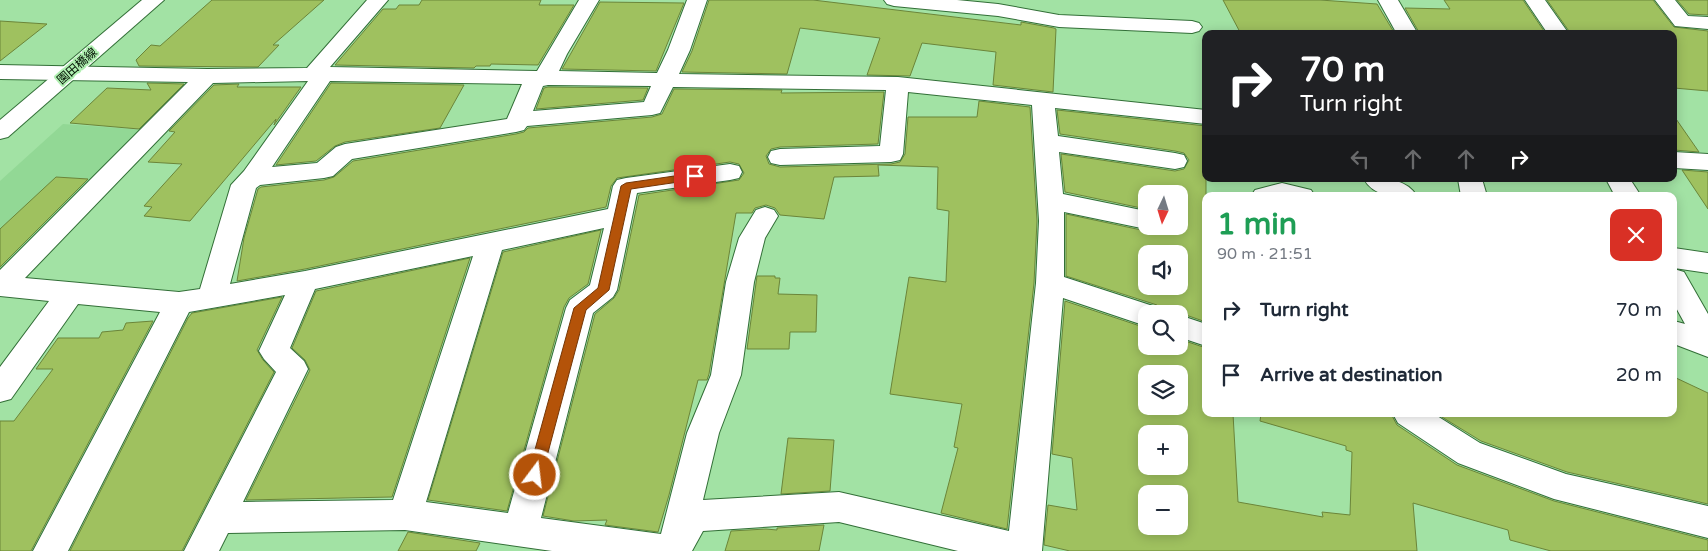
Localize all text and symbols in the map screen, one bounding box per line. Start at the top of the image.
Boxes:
street label: 園田橋線 [54,45,100,87]
text: 70 m [1300,49,1385,91]
icon: right [1217,50,1282,115]
text: Turn right [1300,91,1402,117]
icon: left [1346,145,1374,173]
icon: ahead [1399,145,1427,173]
icon: ahead [1452,145,1480,173]
icon: right [1505,145,1533,173]
pin [674,155,716,197]
icon: arrive [681,162,709,190]
north arrow [1138,185,1188,235]
map controls [1138,185,1188,535]
text: 1 min [1217,206,1297,243]
button: close [1610,209,1662,261]
text: 90 m · 21:51 [1217,244,1313,264]
button: sound [1138,245,1188,295]
icon: right [1217,296,1245,324]
text: Turn right [1260,299,1348,321]
text: 70 m [1616,299,1662,321]
button: search [1138,305,1188,355]
icon: arrive [1217,361,1245,389]
text: Arrive at destination [1260,364,1443,386]
text: 20 m [1616,364,1662,386]
button: layers [1138,365,1188,415]
button: + [1138,425,1188,475]
position arrow [508,448,560,500]
button: − [1138,485,1188,535]

